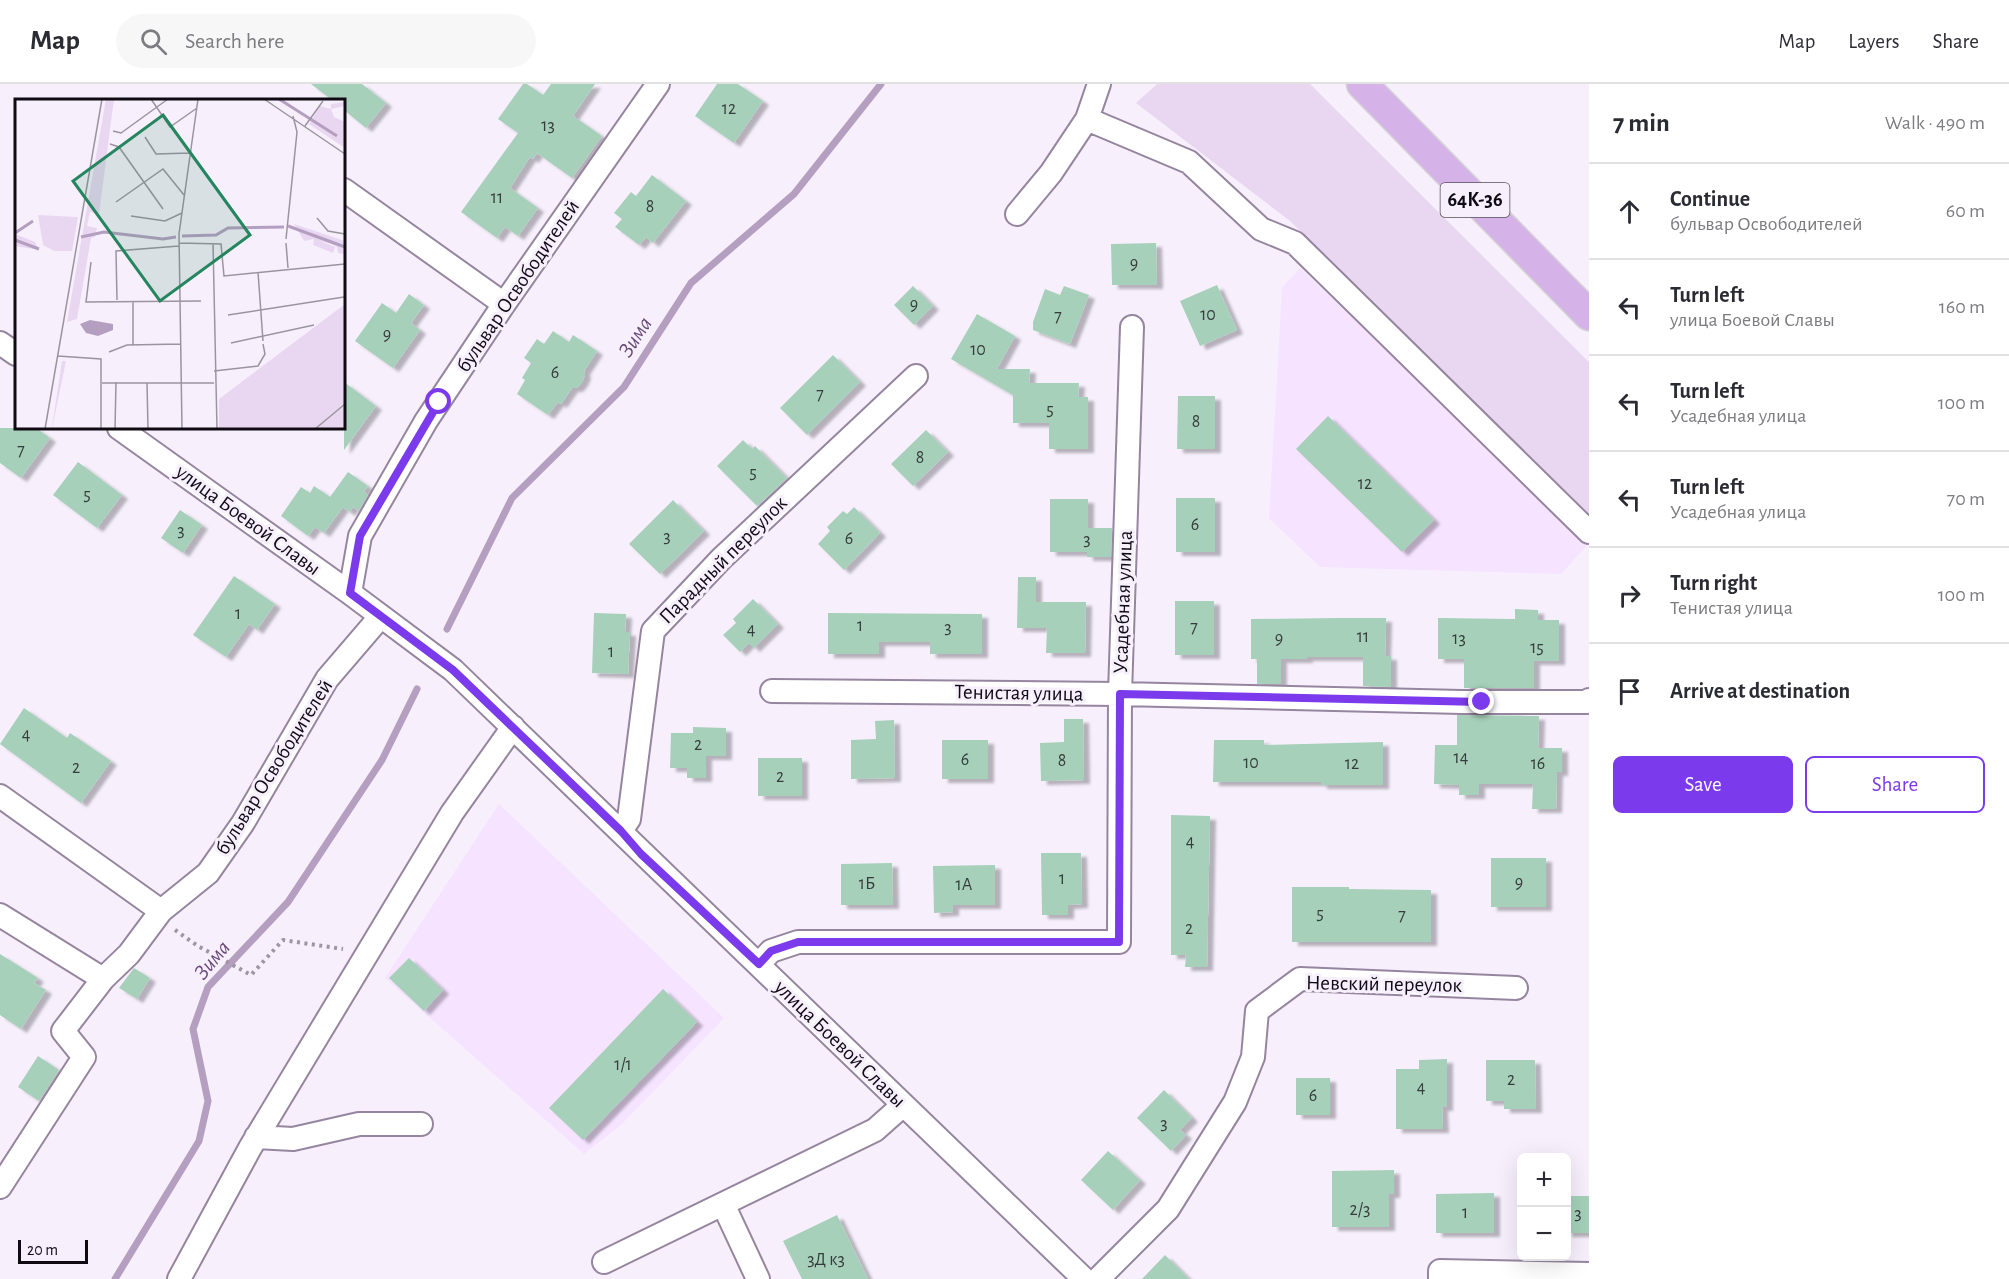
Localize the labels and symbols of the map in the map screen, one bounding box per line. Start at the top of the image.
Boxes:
inset map [15,99,345,429]
house number: 12 [722,100,736,118]
house number: 13 [541,117,555,135]
road number: 64К-36 [1440,183,1510,217]
house number: 11 [491,189,503,207]
street label: бульвар Освободителей [453,196,583,376]
house number: 8 [646,198,654,216]
house number: 9 [1130,255,1138,273]
house number: 9 [910,296,918,314]
house number: 10 [1200,306,1216,324]
house number: 7 [1054,308,1062,326]
water label: Зима [614,313,656,361]
house number: 9 [383,326,391,344]
house number: 10 [970,341,986,359]
house number: 6 [551,364,559,382]
house number: 7 [816,386,824,404]
route start [425,388,451,414]
house number: 5 [1046,401,1054,419]
house number: 8 [1192,413,1200,431]
house number: 7 [17,442,25,460]
house number: 8 [916,449,924,467]
street label: улица Боевой Славы [171,460,324,579]
house number: 5 [749,464,757,482]
house number: 12 [1358,475,1372,493]
house number: 5 [83,486,91,504]
street label: Парадный переулок [655,492,791,628]
house number: 6 [1191,516,1199,534]
house number: 3 [177,522,185,540]
house number: 3 [663,528,671,546]
house number: 6 [845,530,853,548]
street label: Усадебная улица [1110,530,1136,674]
house number: 3 [1083,531,1091,549]
house number: 1 [235,605,241,623]
house number: 1 [857,617,863,635]
house number: 3 [944,619,952,637]
house number: 7 [1190,619,1198,637]
house number: 4 [747,621,756,639]
house number: 11 [1357,628,1369,646]
house number: 9 [1275,630,1283,648]
house number: 13 [1452,630,1466,648]
house number: 15 [1530,639,1544,657]
house number: 1 [608,643,614,661]
street label: бульвар Освободителей [212,676,336,858]
street label: Тенистая улица [954,681,1084,705]
route end [1468,688,1494,714]
house number: 4 [22,726,31,744]
house number: 2 [694,736,702,754]
house number: 14 [1454,749,1469,767]
house number: 6 [961,751,969,769]
house number: 8 [1058,752,1066,770]
house number: 10 [1243,754,1259,772]
house number: 12 [1345,755,1359,773]
house number: 16 [1531,755,1545,773]
house number: 2 [72,759,80,777]
house number: 2 [776,768,784,786]
house number: 4 [1186,833,1195,851]
house number: 1 [1059,870,1065,888]
house number: 9 [1515,874,1523,892]
house number: 1Б [859,875,875,893]
house number: 1А [956,876,973,894]
house number: 5 [1316,905,1324,923]
house number: 7 [1398,907,1406,925]
house number: 2 [1185,920,1193,938]
water label: Зима [190,937,234,983]
street label: Невский переулок [1306,972,1463,996]
street label: улица Боевой Славы [770,976,910,1112]
house number: 1/1 [614,1056,632,1074]
house number: 2 [1507,1071,1515,1089]
house number: 4 [1417,1079,1426,1097]
house number: 6 [1309,1087,1317,1105]
house number: 3 [1160,1115,1168,1133]
house number: 2/3 [1350,1201,1370,1219]
house number: 1 [1462,1204,1468,1222]
house number: 3 [1574,1205,1582,1223]
scale bar [18,1237,88,1264]
house number: 3Д к3 [807,1251,845,1269]

